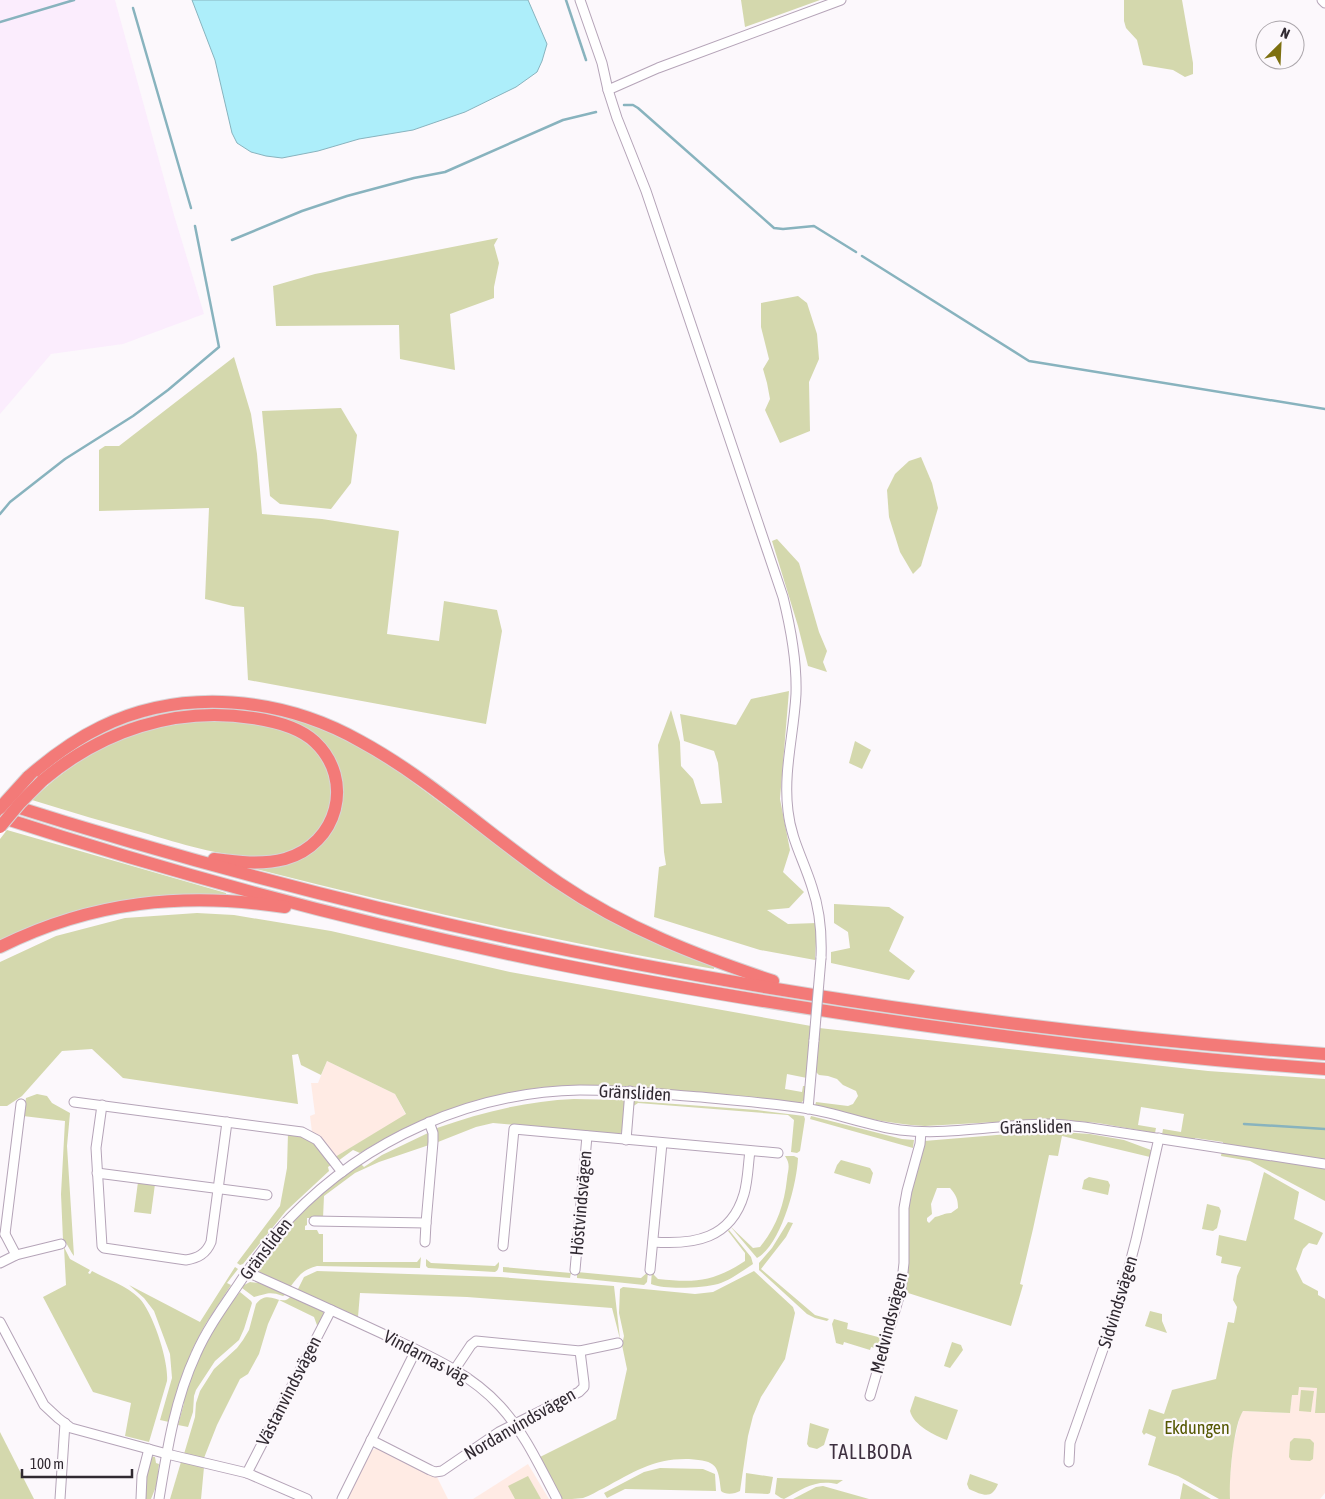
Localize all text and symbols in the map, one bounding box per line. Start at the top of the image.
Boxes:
north arrow [1255,20,1305,70]
text: N [1278,24,1292,42]
street label: Gränsliden [598,1080,672,1105]
street label: Gränsliden [1000,1115,1072,1138]
street label: Höstvindsvägen [565,1149,596,1256]
street label: Gränsliden [235,1214,296,1284]
street label: Sidvindsvägen [1094,1253,1141,1350]
street label: Medvindsvägen [866,1270,911,1376]
street label: Vindarnas väg [380,1325,473,1388]
street label: Västanvindsvägen [252,1332,325,1449]
street label: Nordanvindsvägen [460,1383,579,1464]
park label: Ekdungen [1164,1417,1230,1438]
district label: TALLBODA [829,1440,913,1463]
scale bar [22,1446,132,1478]
text: 100 m [30,1455,64,1472]

